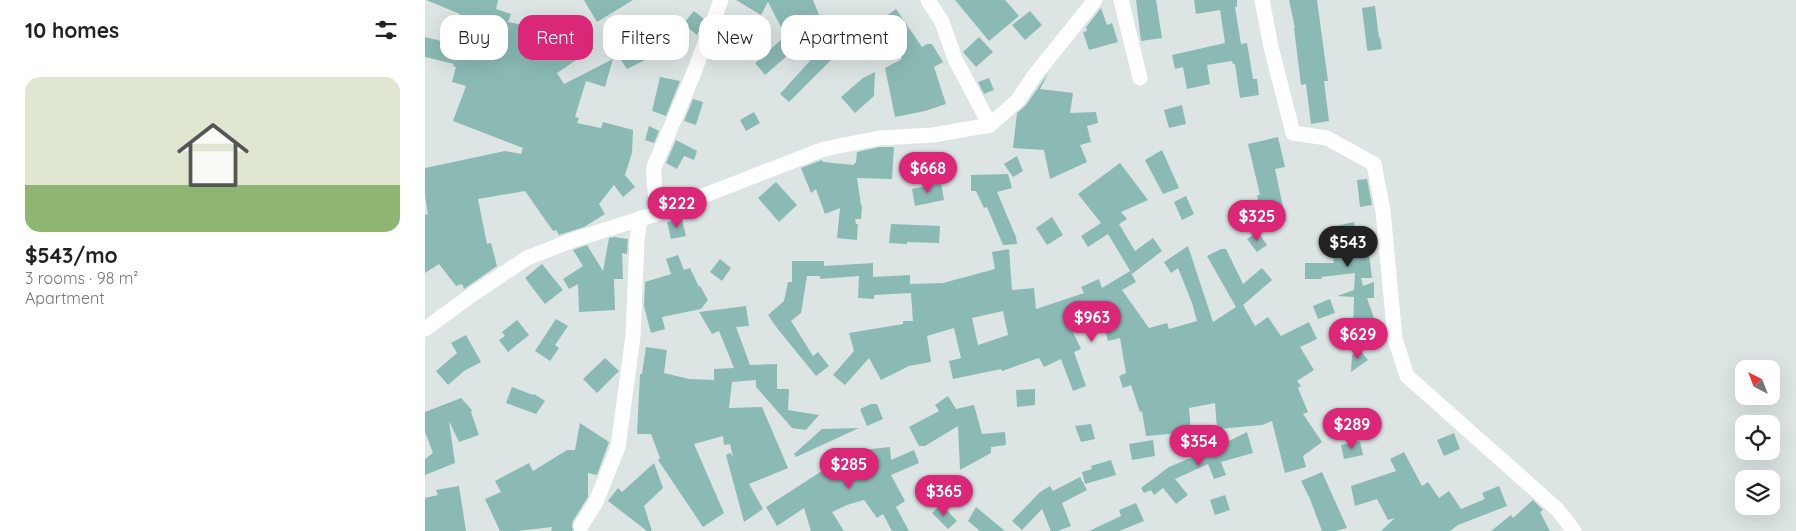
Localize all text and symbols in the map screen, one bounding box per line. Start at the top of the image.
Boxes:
chip: Buy [440,15,508,60]
chip: Rent [518,15,593,60]
chip: Filters [603,15,689,60]
chip: New [699,15,771,60]
chip: Apartment [781,15,907,60]
icon: filters [372,16,400,44]
text: 10 homes [25,17,119,43]
icon: home [168,110,258,200]
pin: $668 [898,152,958,194]
text: $668 [910,158,946,178]
pin: $222 [647,186,707,229]
text: $222 [659,193,695,213]
pin: $325 [1227,200,1287,242]
text: $325 [1239,206,1275,226]
pin: $543 [1318,226,1378,268]
text: $543 [1330,232,1366,252]
text: $543/mo [25,242,118,268]
text: 3 rooms · 98 m² [25,268,138,288]
text: Apartment [25,288,105,308]
pin: $963 [1062,300,1122,343]
text: $963 [1074,307,1110,327]
pin: $629 [1328,318,1388,360]
text: $629 [1340,324,1376,344]
north arrow [1735,360,1780,405]
map controls [1735,360,1780,515]
pin: $289 [1322,408,1382,450]
text: $289 [1334,414,1370,434]
button: locate [1735,415,1780,460]
pin: $354 [1169,424,1229,467]
text: $354 [1181,431,1217,451]
pin: $285 [819,448,879,490]
text: $285 [831,454,867,474]
button: layers [1735,470,1780,515]
pin: $365 [914,474,974,517]
text: $365 [926,481,962,501]

